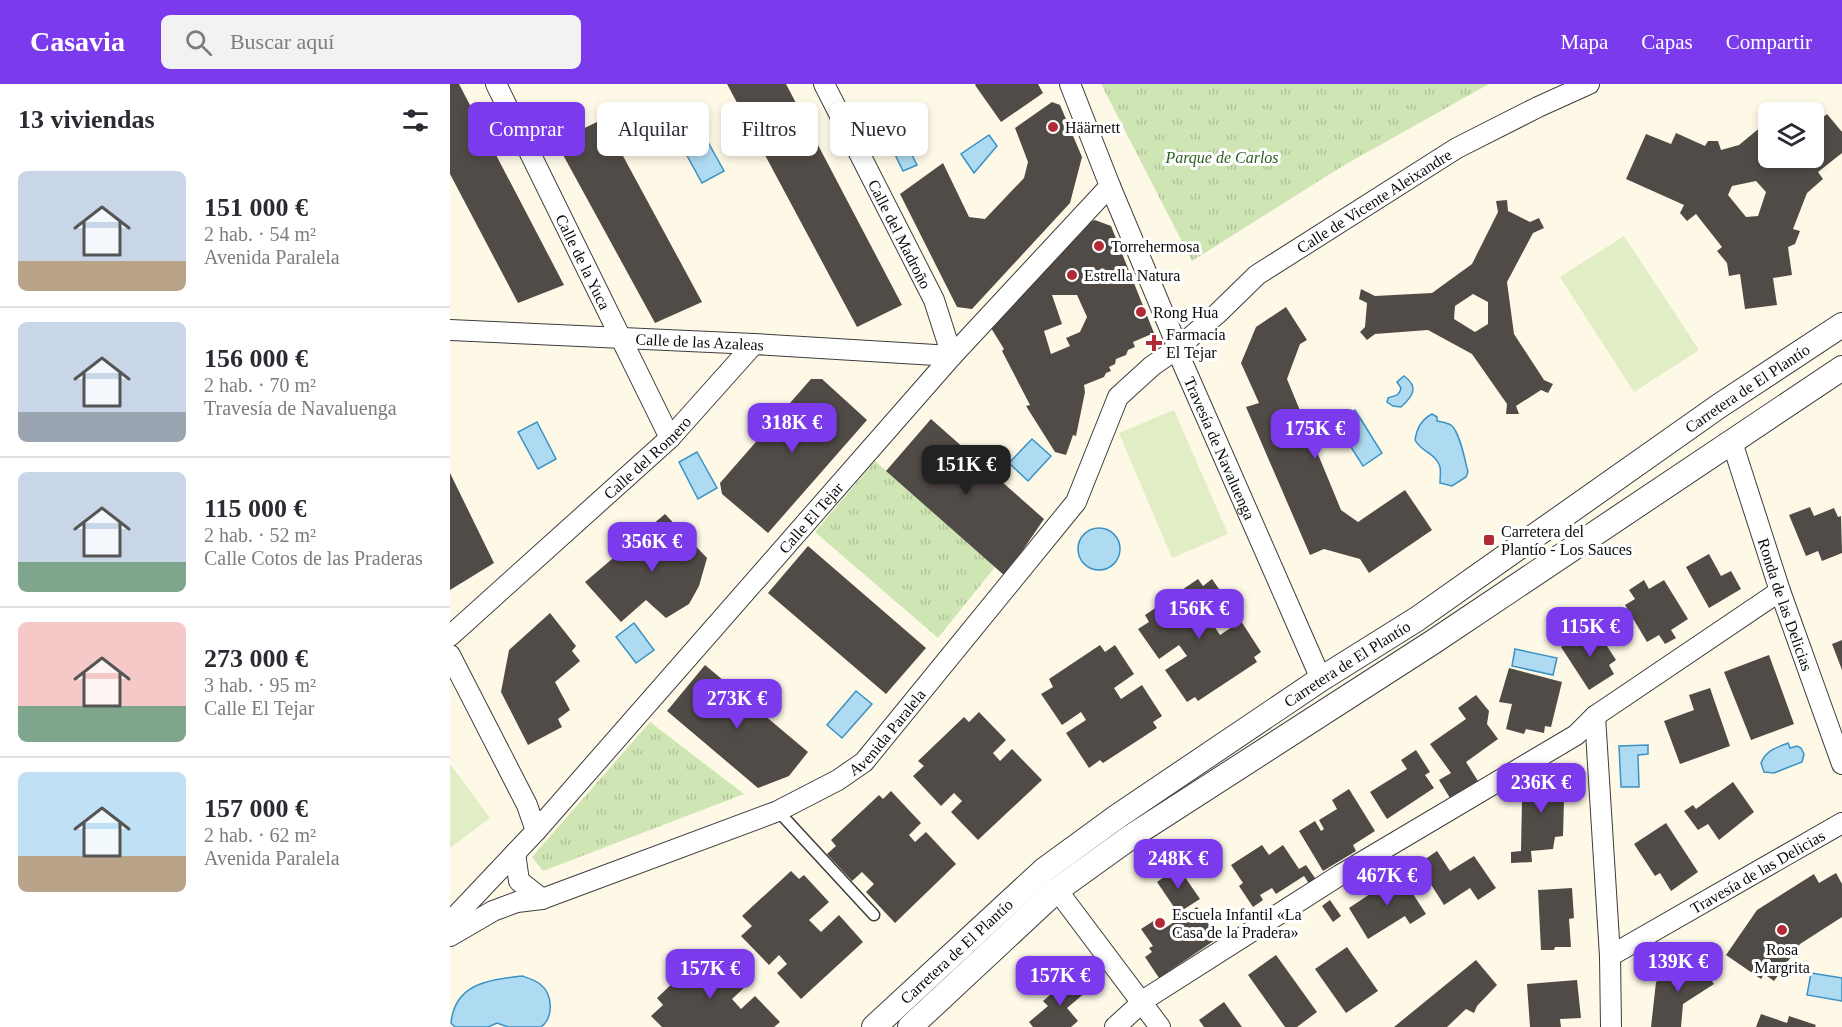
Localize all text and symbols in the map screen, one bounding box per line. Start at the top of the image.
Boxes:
search box [161,15,581,69]
text: Casavia [30,26,125,57]
icon: search [182,26,215,59]
text: Buscar aquí [230,29,334,54]
text: Mapa [1561,30,1608,54]
text: Capas [1641,30,1693,54]
text: Compartir [1726,30,1812,54]
chip: Comprar [468,102,585,156]
chip: Alquilar [597,102,709,156]
chip: Filtros [721,102,818,156]
chip: Nuevo [830,102,928,156]
map controls [1758,102,1824,168]
button: layers [1758,102,1824,168]
icon: filters [399,104,432,137]
text: 13 viviendas [18,105,155,134]
place label: Häärnett [1065,119,1121,136]
marker: Häärnett [1046,120,1060,134]
street label: Calle de Vicente Aleixandre [1294,146,1455,256]
park label: Parque de Carlos [1164,149,1279,167]
street label: Calle del Madroño [865,177,934,292]
text: 151 000 € [204,193,308,222]
icon: home [66,195,138,267]
street label: Calle de la Yuca [552,212,613,312]
text: 2 hab. · 54 m² [204,223,316,245]
place label: Torrehermosa [1111,238,1200,255]
marker: Torrehermosa [1092,239,1106,253]
text: Avenida Paralela [204,246,340,268]
place label: Estrella Natura [1084,267,1180,284]
marker: Estrella Natura [1065,268,1079,282]
place label: Rong Hua [1153,304,1218,322]
marker: Rong Hua [1134,305,1148,319]
place label: Farmacia El Tejar [1166,326,1226,362]
street label: Calle de las Azaleas [635,331,764,354]
marker: Farmacia El Tejar [1147,336,1161,350]
street label: Carretera de El Plantío [1682,341,1813,436]
text: 156 000 € [204,344,308,373]
icon: home [66,346,138,418]
text: 2 hab. · 70 m² [204,374,316,396]
street label: Travesía de Navaluenga [1181,374,1258,522]
text: Travesía de Navaluenga [204,397,397,419]
pin: 318K € [743,403,841,454]
pin: 175K € [1266,409,1364,460]
text: 318K € [762,411,822,433]
street label: Calle del Romero [600,413,694,503]
text: 175K € [1285,417,1345,439]
pin: 151K € [917,445,1015,496]
text: 151K € [936,453,996,475]
street label: Calle El Tejar [775,478,847,557]
text: 115 000 € [204,494,307,523]
icon: home [66,496,138,568]
pin: 356K € [603,522,701,573]
place label: Carretera del Plantío - Los Sauces [1501,523,1632,558]
text: 2 hab. · 52 m² [204,524,316,546]
text: 356K € [622,530,682,552]
marker: Carretera del Plantío - Los Sauces [1482,533,1496,547]
street label: Ronda de las Delicias [1755,536,1816,673]
text: Calle Cotos de las Praderas [204,547,423,569]
pin: 156K € [1150,589,1248,640]
text: 156K € [1169,597,1229,619]
pin: 115K € [1541,607,1639,658]
text: 115K € [1560,615,1620,637]
street label: Carretera de El Plantío [1281,618,1413,711]
text: 273 000 € [204,644,308,673]
icon: home [66,646,138,718]
text: 3 hab. · 95 m² [204,674,316,696]
pin: 273K € [688,679,786,730]
street label: Avenida Paralela [846,686,929,779]
text: 273K € [707,687,767,709]
text: Calle El Tejar [204,697,314,719]
pin: 236K € [1492,763,1590,814]
text: 236K € [1511,771,1571,793]
text: 157 000 € [204,794,308,823]
icon: home [66,796,138,868]
text: 2 hab. · 62 m² [204,824,316,846]
street label: Travesía de las Delicias [1688,827,1828,917]
pin: 248K € [1129,839,1227,890]
text: Avenida Paralela [204,847,340,869]
text: 248K € [1148,847,1208,869]
pin: 467K € [1338,856,1436,907]
text: 467K € [1357,864,1417,886]
street label: Carretera de El Plantío [897,896,1016,1007]
place label: Escuela Infantil «La Casa de la Pradera» [1172,906,1302,941]
marker: Escuela Infantil «La Casa de la Pradera» [1153,916,1167,930]
marker: Rosa Margrita [1775,923,1789,937]
place label: Rosa Margrita [1754,941,1810,977]
pin: 139K € [1629,942,1727,993]
pin: 157K € [661,949,759,1000]
text: 139K € [1648,950,1708,972]
pin: 157K € [1011,956,1109,1007]
text: 157K € [680,957,740,979]
text: 157K € [1030,964,1090,986]

